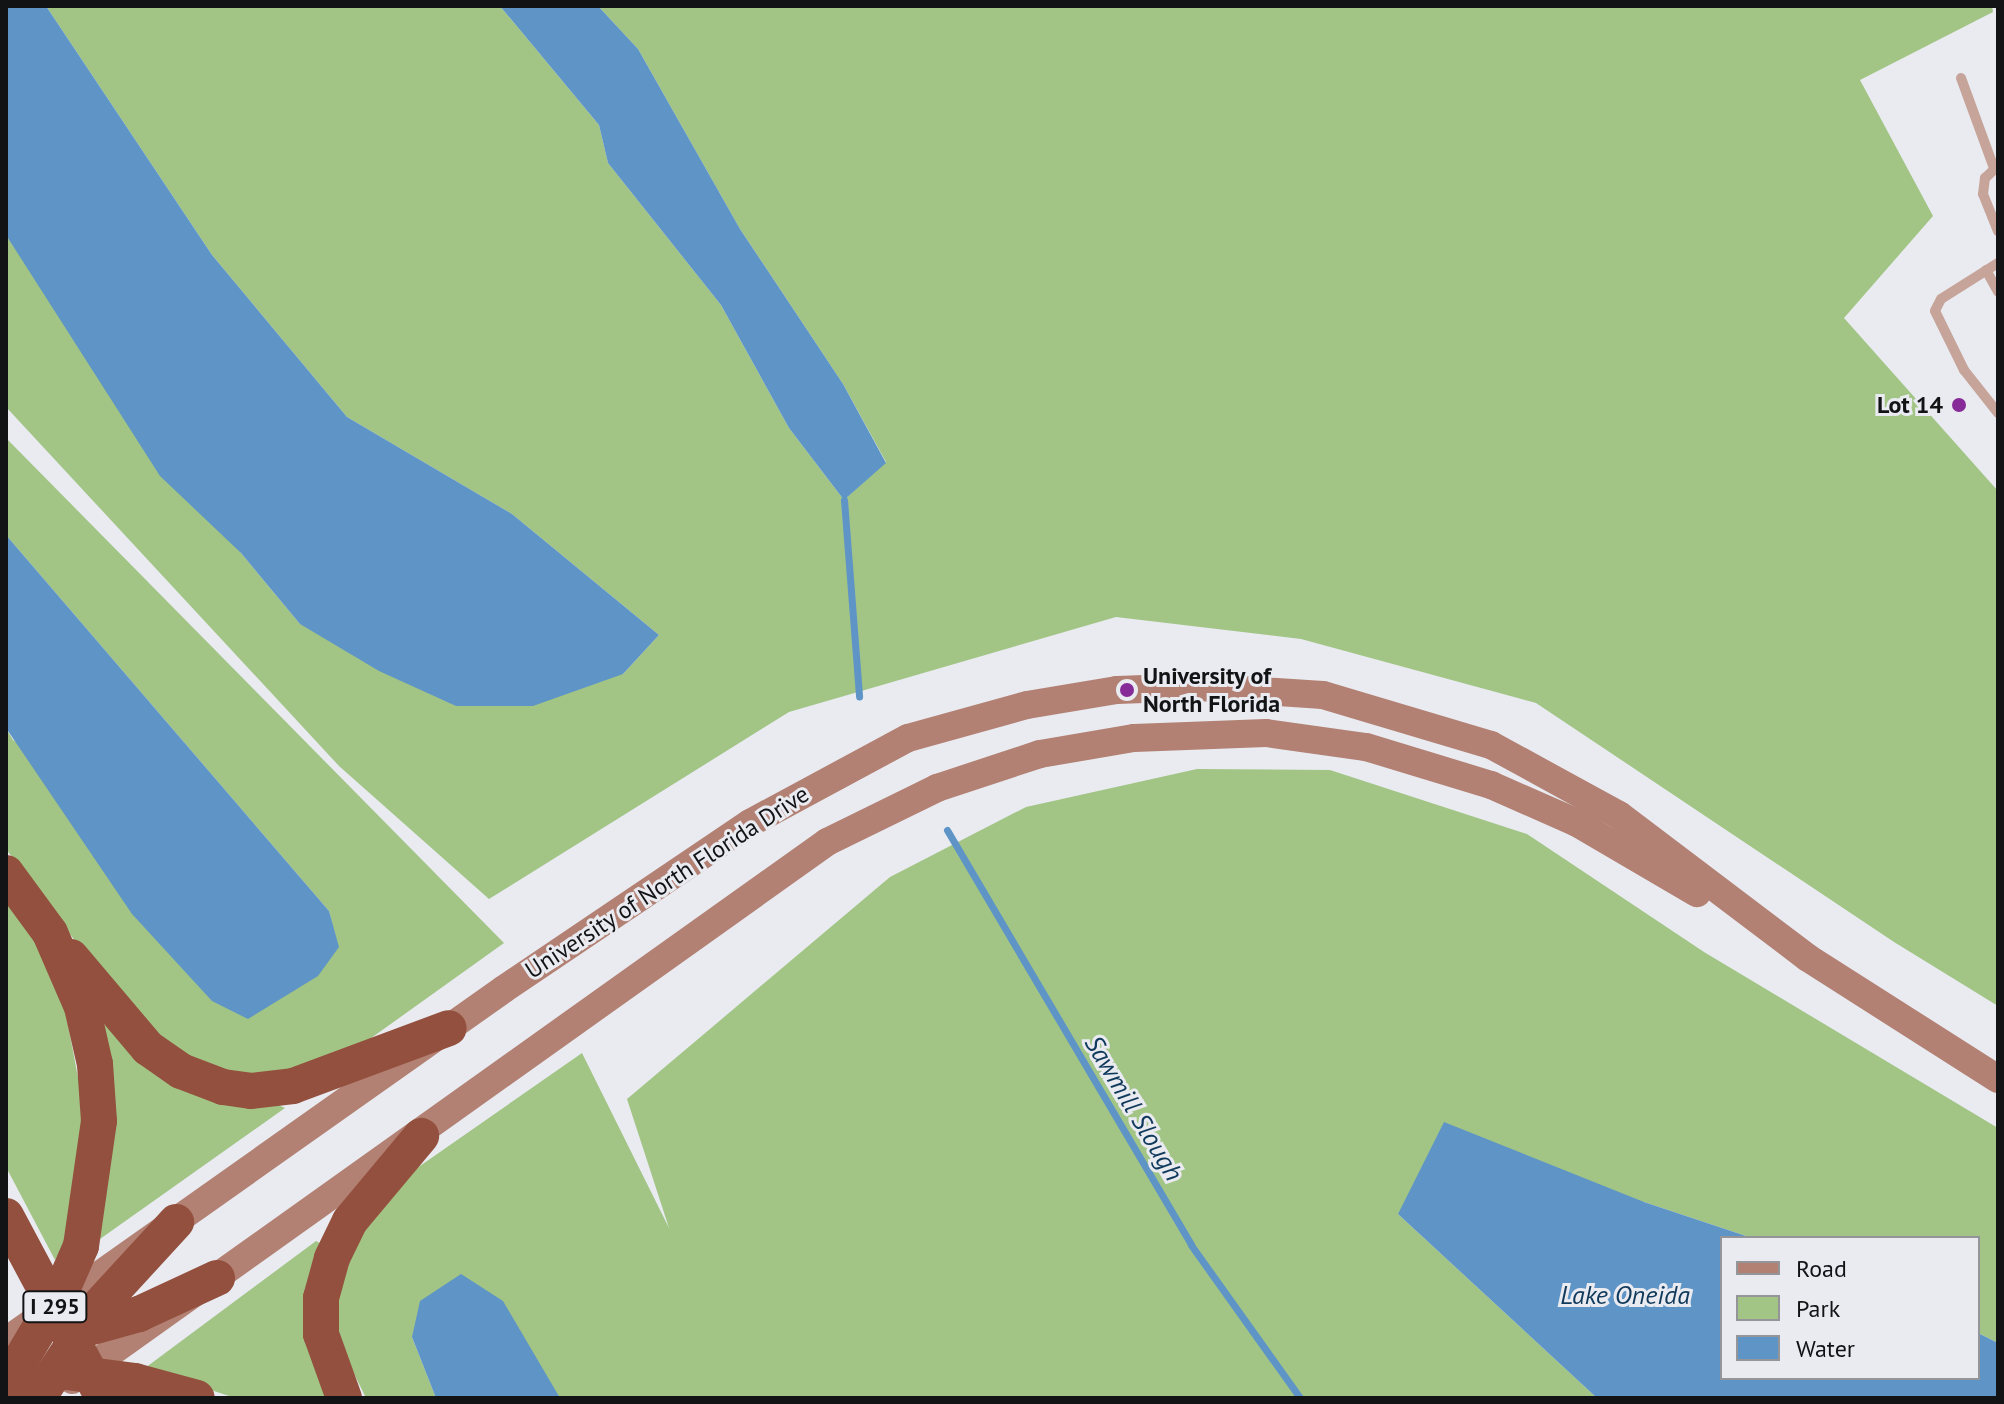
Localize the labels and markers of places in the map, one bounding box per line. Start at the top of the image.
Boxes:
place label: Lot 14 [1877,391,1943,419]
marker: Lot 14 [1950,396,1968,414]
place label: University of North Florida [1143,662,1280,718]
marker: University of North Florida [1118,681,1136,699]

